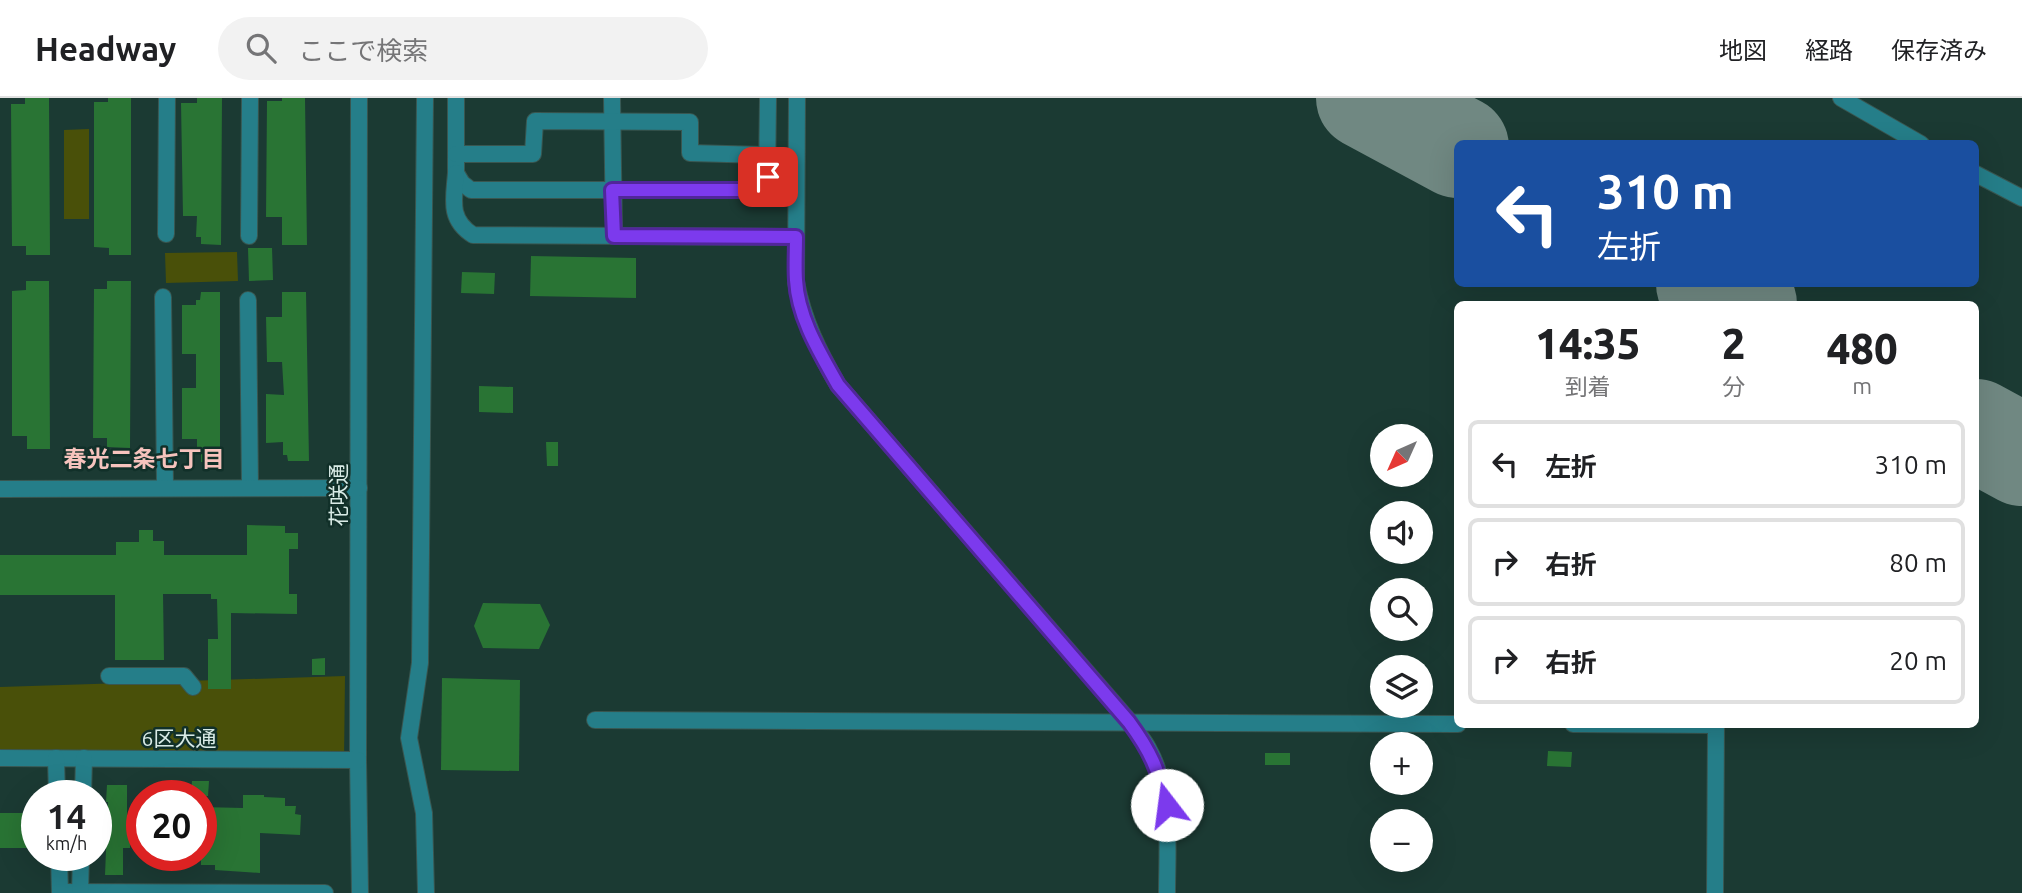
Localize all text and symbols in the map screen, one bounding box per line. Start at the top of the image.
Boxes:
search box [218,17,708,80]
icon: search [242,29,280,67]
text: Headway [35,30,176,67]
text: ここで検索 [298,36,428,65]
text: 地図 [1719,37,1767,64]
text: 経路 [1805,37,1853,64]
text: 保存済み [1891,37,1987,64]
pin [738,147,798,207]
icon: arrive [749,158,787,196]
text: 310 m [1597,163,1734,218]
icon: left [1482,168,1573,259]
text: 左折 [1597,228,1661,264]
text: 14:35 [1535,320,1640,367]
text: 2 [1722,320,1745,367]
text: 480 [1827,325,1898,372]
text: m [1852,373,1872,398]
text: 到着 [1565,374,1611,399]
text: 分 [1722,374,1745,399]
north arrow [1370,424,1433,486]
map controls [1370,424,1433,872]
icon: left [1486,445,1524,483]
district label: 春光二条七丁目 [64,446,225,471]
text: 310 m [1875,450,1947,479]
text: 左折 [1545,452,1597,481]
street label: 花咲通 [326,464,350,527]
button: sound [1370,501,1433,564]
icon: right [1486,543,1524,581]
text: 80 m [1889,548,1947,577]
text: 右折 [1545,550,1597,579]
button: search [1370,578,1433,641]
icon: right [1486,641,1524,679]
text: 20 m [1889,646,1947,675]
text: 右折 [1545,648,1597,677]
button: layers [1370,655,1433,718]
street label: 6区大通 [142,726,216,750]
button: + [1370,732,1433,795]
position arrow [1130,768,1204,842]
speed limit sign: 20 [126,780,217,871]
text: 14 [47,796,86,836]
button: − [1370,809,1433,872]
text: km/h [46,833,87,853]

